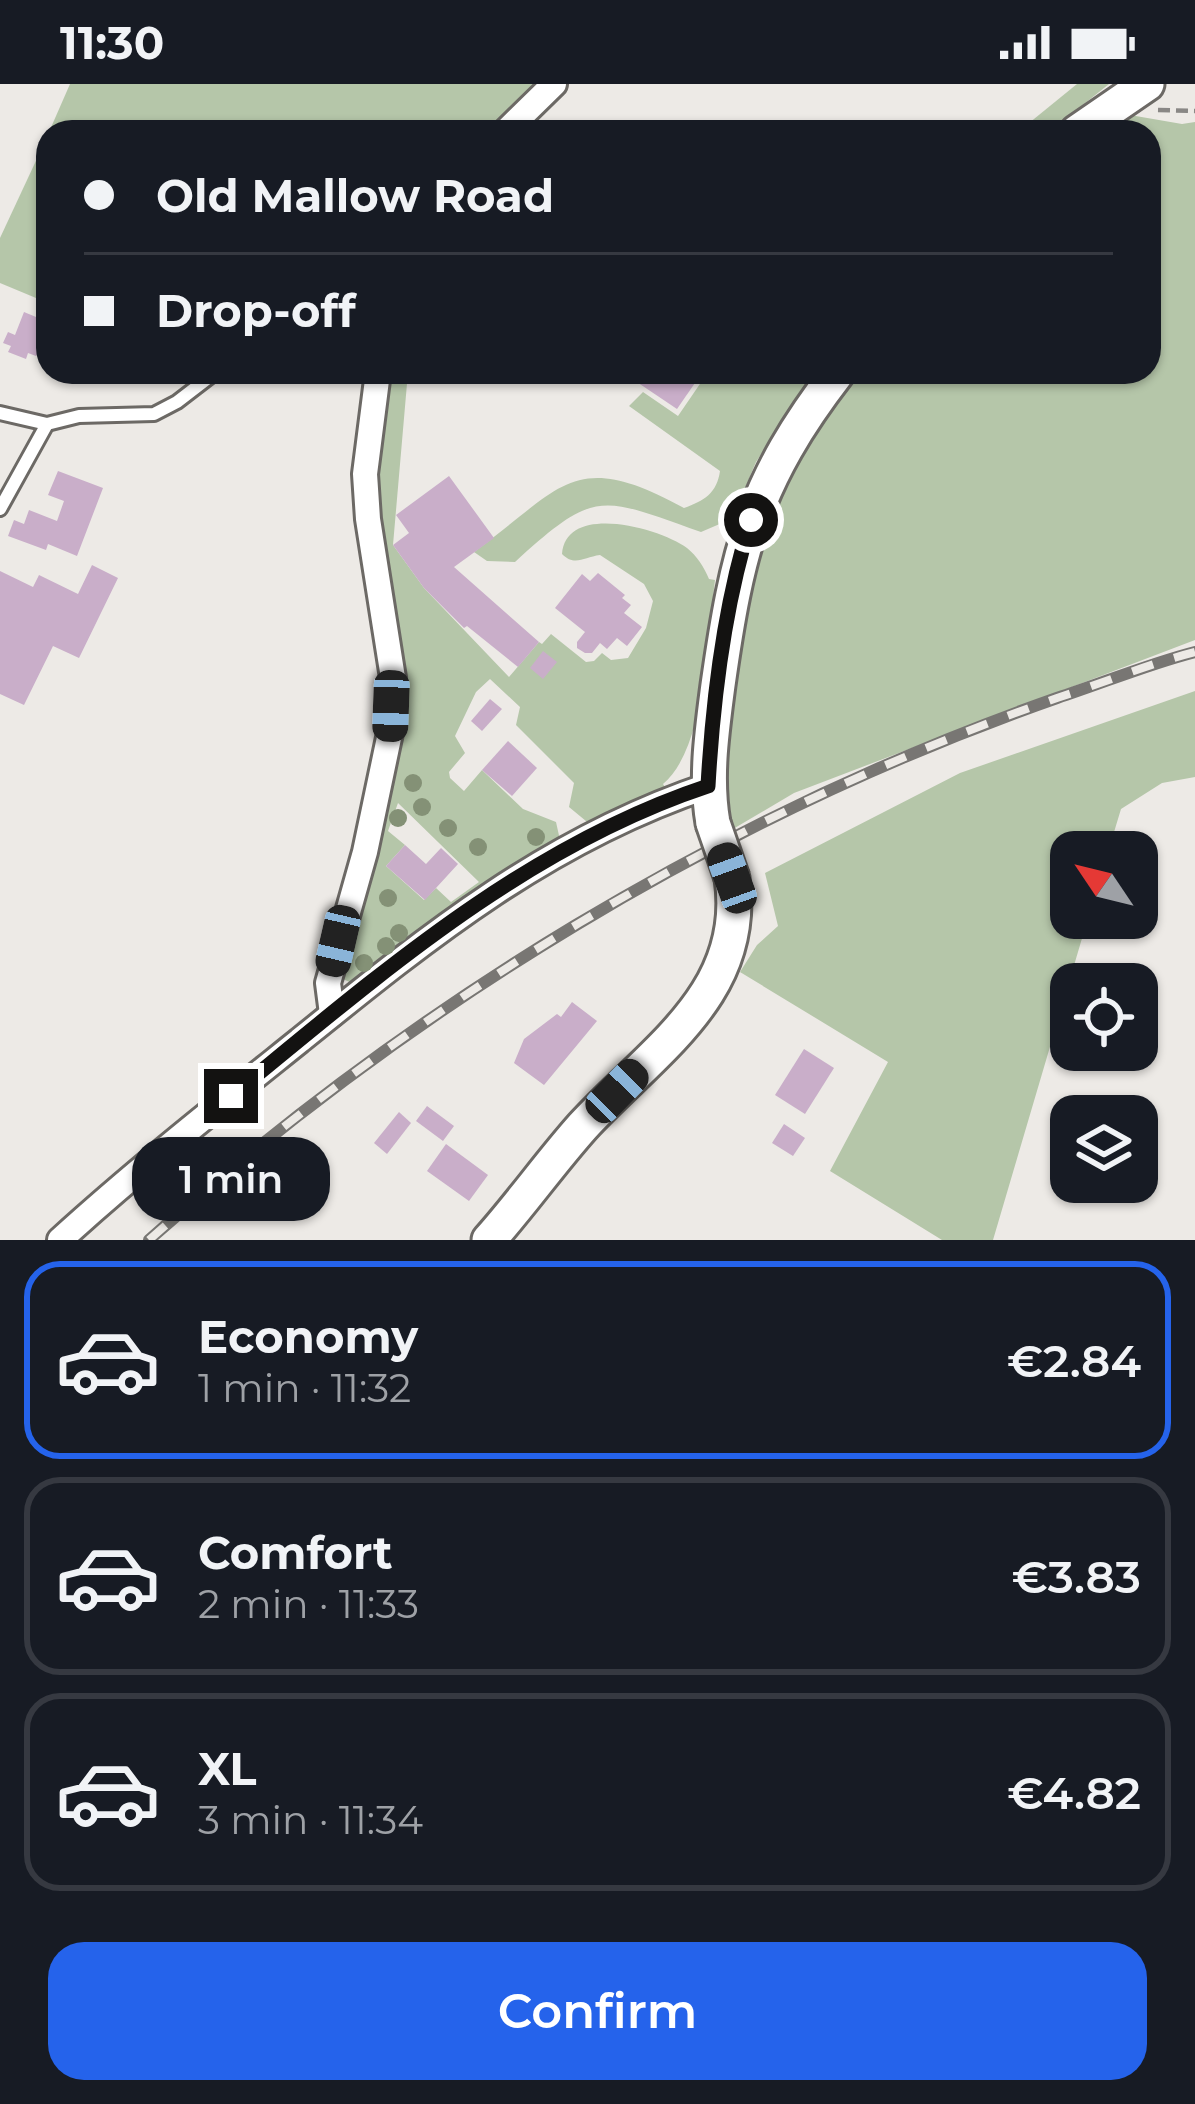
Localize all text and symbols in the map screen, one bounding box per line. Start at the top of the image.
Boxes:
text: 11:30 [60,15,164,70]
text: Old Mallow Road [156,168,554,223]
text: Drop-off [156,283,356,338]
route start [724,493,778,547]
car [372,669,410,743]
north arrow [1050,831,1158,939]
map controls [1050,831,1158,1203]
car [703,838,761,918]
car [312,902,364,980]
button: locate [1050,963,1158,1071]
car [579,1053,655,1129]
route end [204,1069,258,1123]
button: layers [1050,1095,1158,1203]
callout: 1 min [132,1138,330,1222]
text: 1 min [179,1155,283,1203]
icon: car [54,1306,162,1414]
text: Economy [198,1309,418,1364]
text: €2.84 [1007,1333,1141,1388]
text: 1 min · 11:32 [198,1364,411,1412]
icon: car [54,1522,162,1630]
text: Comfort [198,1525,393,1580]
text: €3.83 [1012,1549,1141,1604]
text: 2 min · 11:33 [198,1580,419,1628]
icon: car [54,1738,162,1846]
text: XL [198,1741,256,1796]
text: €4.82 [1007,1765,1141,1820]
text: 3 min · 11:34 [198,1796,423,1844]
button: Confirm [48,1942,1147,2080]

